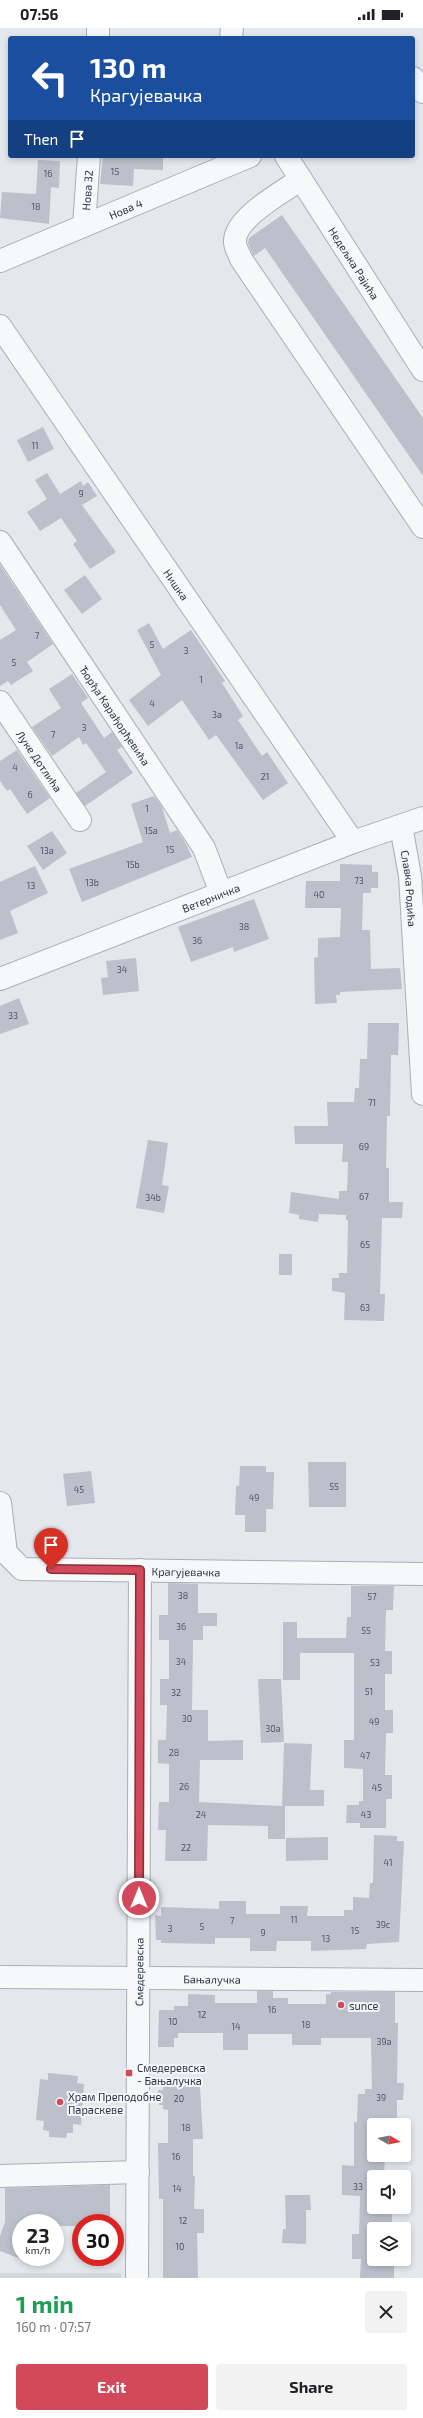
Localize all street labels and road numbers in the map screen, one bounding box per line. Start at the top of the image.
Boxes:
street label: Нова 32 [79,169,94,211]
street label: Нова 4 [107,195,144,221]
street label: Недељка Рајића [327,224,382,302]
street label: Нишка [162,566,192,602]
street label: Ђорђа Карађорђевића [77,663,153,768]
street label: Луке Дотлића [14,727,65,794]
street label: Славка Родића [399,849,420,927]
street label: Ветерничка [180,880,241,914]
street label: Крагујевачка [152,1564,220,1579]
street label: Смедеревска [132,1938,145,2006]
street label: Бањалучка [183,1972,241,1986]

